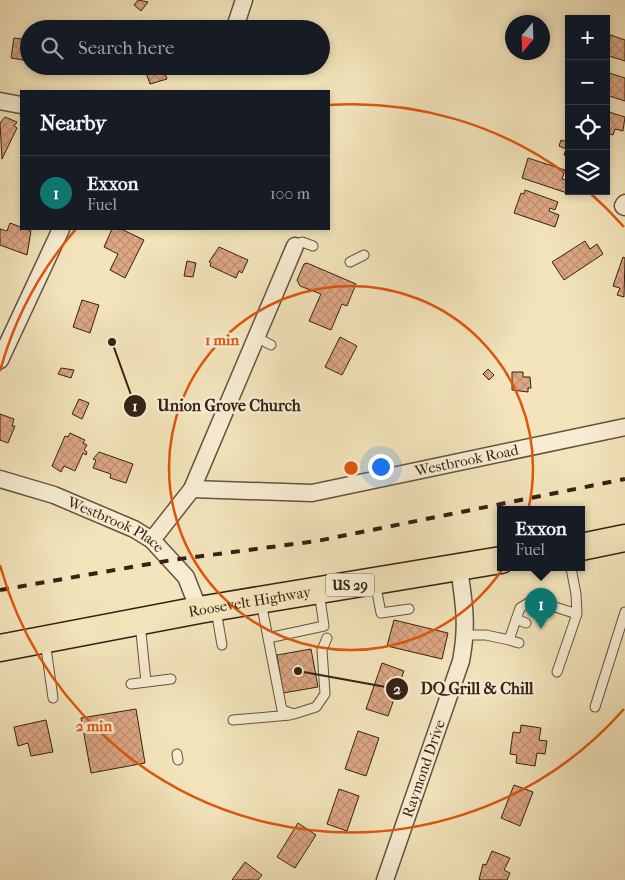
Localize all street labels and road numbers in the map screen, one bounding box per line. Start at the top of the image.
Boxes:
street label: Westbrook Road [412,441,521,480]
street label: Westbrook Place [64,492,168,557]
road number: US 29 [326,574,374,596]
street label: Roosevelt Highway [187,582,313,621]
street label: Raymond Drive [398,717,449,820]

